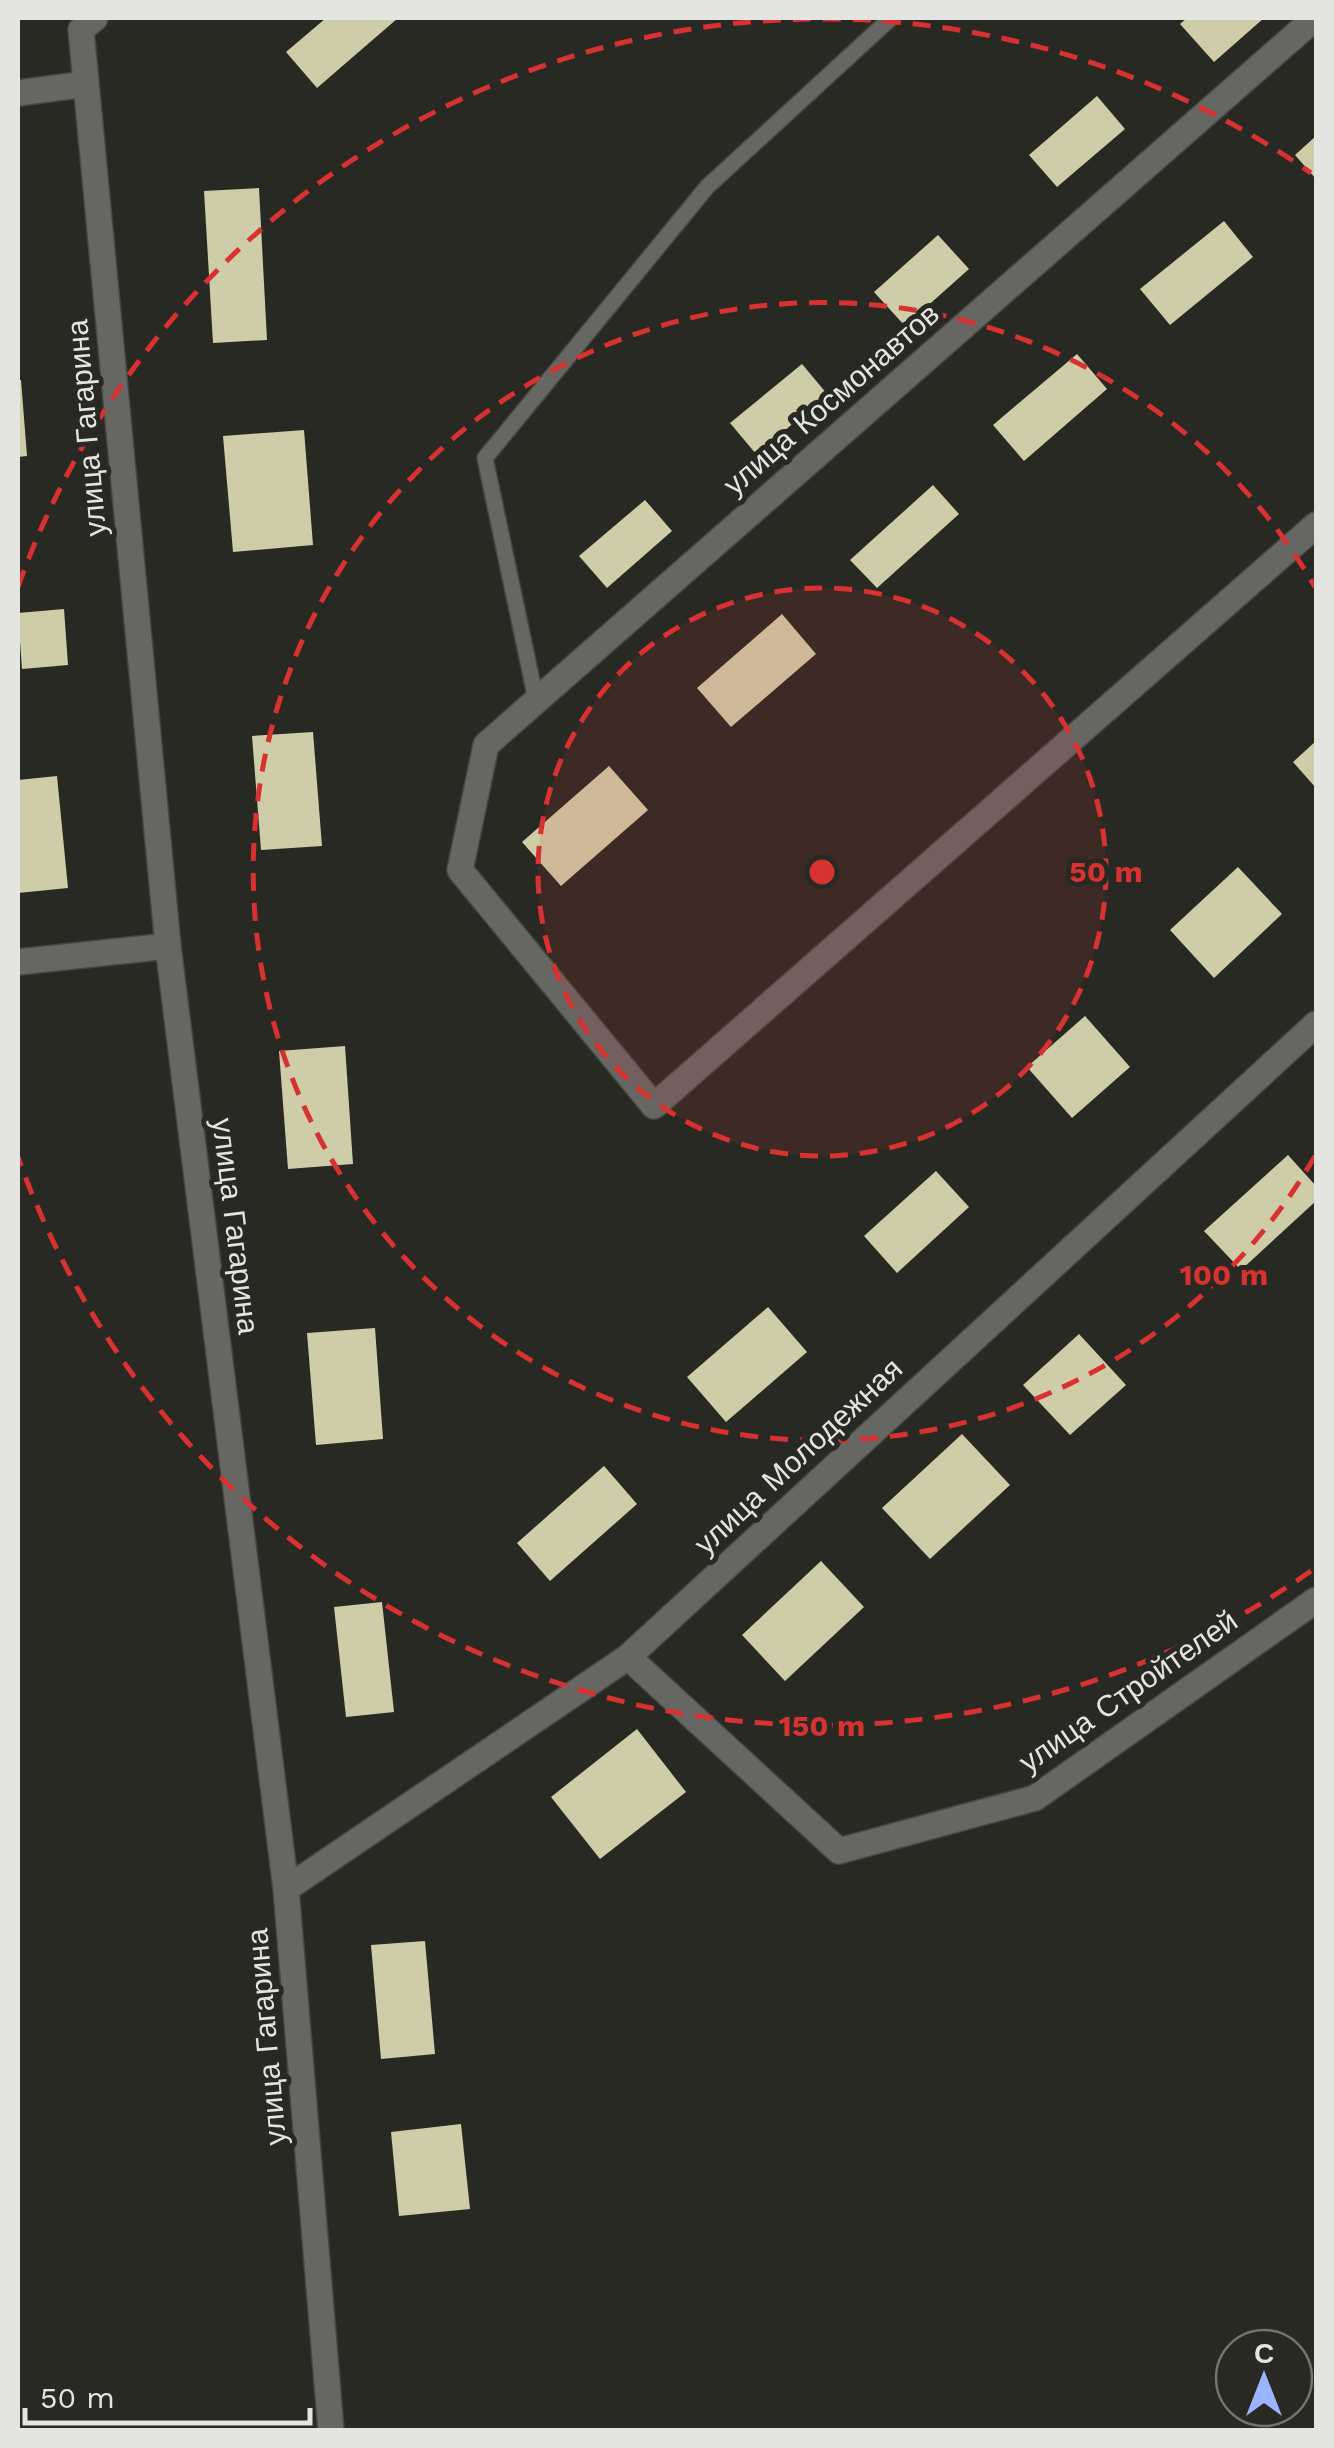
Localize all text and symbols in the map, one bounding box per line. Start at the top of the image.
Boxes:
street label: улица Космонавтов [716,296,946,502]
street label: улица Гагарина [59,318,113,538]
centre of rings [804,854,840,890]
text: 50 m [1069,854,1143,889]
street label: улица Гагарина [205,1116,267,1336]
text: 100 m [1180,1257,1268,1292]
street label: улица Молодежная [687,1351,909,1561]
street label: улица Стройтелей [1012,1603,1244,1779]
text: 150 m [779,1708,865,1743]
street label: улица Гагарина [239,1927,293,2147]
north arrow [1214,2328,1314,2428]
text: С [1254,2337,1274,2370]
scale bar [25,2363,310,2425]
text: 50 m [40,2380,115,2415]

